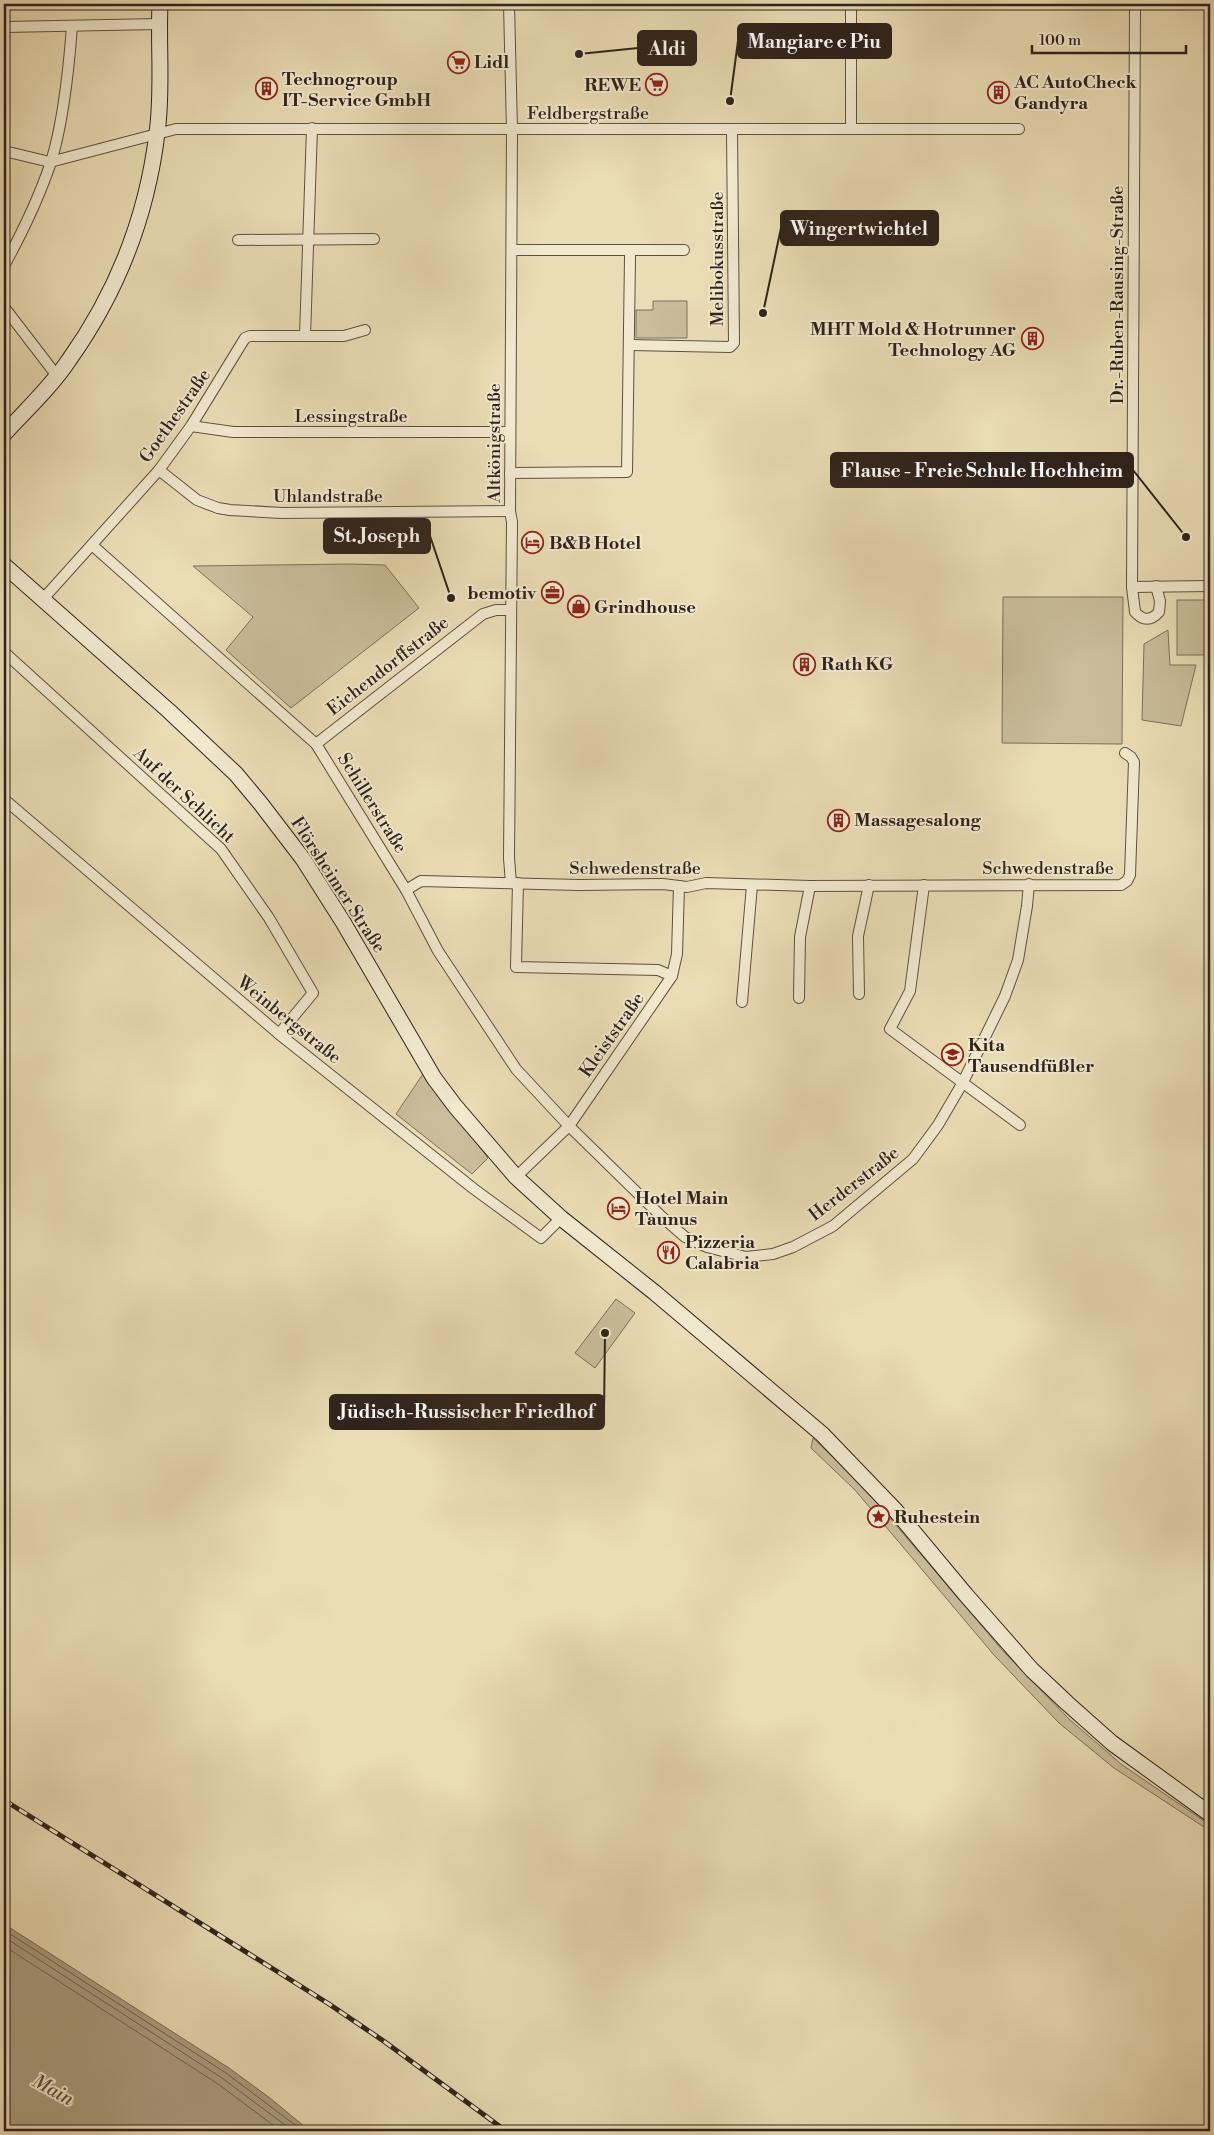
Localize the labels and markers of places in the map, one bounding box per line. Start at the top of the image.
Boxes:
callout: Mangiare e Piu [738,24,891,58]
callout: Aldi [638,31,696,65]
supermarket icon: Lidl [446,50,470,74]
place label: Lidl [474,51,509,74]
place label: Technogroup IT-Service GmbH [282,68,431,112]
place label: AC AutoCheck Gandyra [1013,71,1138,115]
supermarket icon: REWE [645,73,669,97]
place label: REWE [584,74,641,97]
building icon: Technogroup IT-Service GmbH [254,77,278,101]
building icon: AC AutoCheck Gandyra [986,80,1010,104]
callout: Wingertwichtel [781,211,938,245]
place label: MHT Mold & Hotrunner Technology AG [810,318,1016,362]
building icon: MHT Mold & Hotrunner Technology AG [1020,327,1044,351]
callout: Flause - Freie Schule Hochheim [831,453,1133,487]
callout: St. Joseph [324,519,430,553]
hotel icon: B&B Hotel [521,531,545,555]
place label: B&B Hotel [549,532,641,555]
office icon: bemotiv [540,581,564,605]
place label: bemotiv [467,582,537,605]
shop icon: Grindhouse [566,595,590,619]
place label: Grindhouse [594,596,696,619]
building icon: Rath KG [793,652,817,676]
place label: Rath KG [821,653,893,676]
building icon: Massagesalong [826,808,850,832]
place label: Massagesalong [854,809,981,832]
place label: Kita Tausendfüßler [968,1034,1094,1078]
school or university icon: Kita Tausendfüßler [940,1043,964,1067]
place label: Hotel Main Taunus [635,1187,728,1231]
hotel icon: Hotel Main Taunus [607,1196,631,1220]
place label: Pizzeria Calabria [685,1231,760,1275]
restaurant icon: Pizzeria Calabria [657,1240,681,1264]
callout: Jüdisch-Russischer Friedhof [330,1395,604,1429]
place icon: Ruhestein [866,1505,890,1529]
place label: Ruhestein [894,1506,980,1529]

